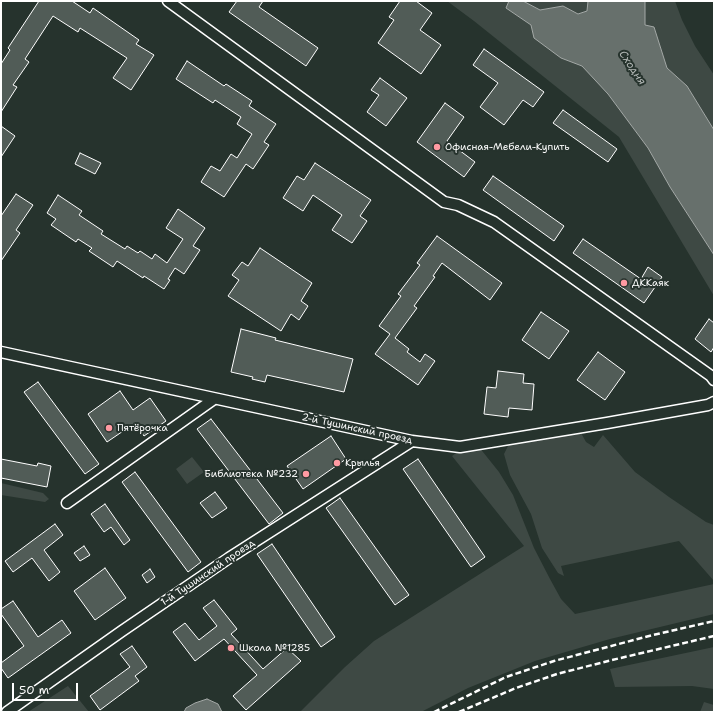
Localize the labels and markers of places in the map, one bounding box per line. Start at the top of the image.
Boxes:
place label: Офисная-Мебели-Купить [445,141,570,153]
marker: Офисная-Мебели-Купить [432,142,442,152]
place label: ДККаяк [632,277,669,289]
marker: ДККаяк [619,278,629,288]
place label: Пятёрочка [117,422,168,434]
marker: Пятёрочка [104,423,114,433]
place label: Крылья [345,457,380,469]
marker: Крылья [332,458,342,468]
place label: Библиотека №232 [204,468,298,480]
marker: Библиотека №232 [301,469,311,479]
place label: Школа №1285 [239,642,310,654]
marker: Школа №1285 [226,643,236,653]

